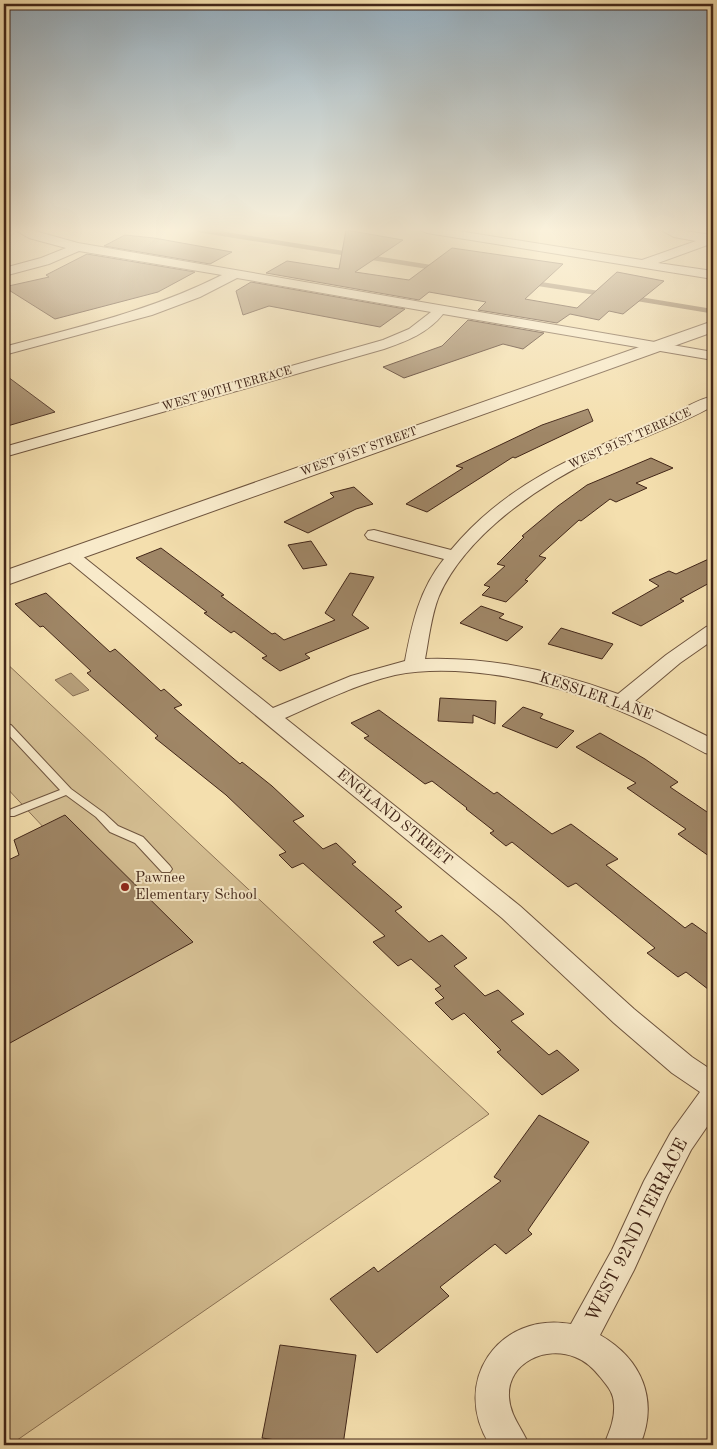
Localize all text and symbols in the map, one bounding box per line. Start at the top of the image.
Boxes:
street label: WEST 90TH TERRACE [161,365,293,413]
street label: WEST 91ST TERRACE [567,407,693,471]
street label: WEST 91ST STREET [299,425,419,479]
street label: KESSLER LANE [537,671,655,723]
street label: ENGLAND STREET [333,767,455,869]
place label: Pawnee Elementary School [135,871,257,903]
marker: Pawnee Elementary School [119,881,131,893]
street label: WEST 92ND TERRACE [583,1136,691,1324]

